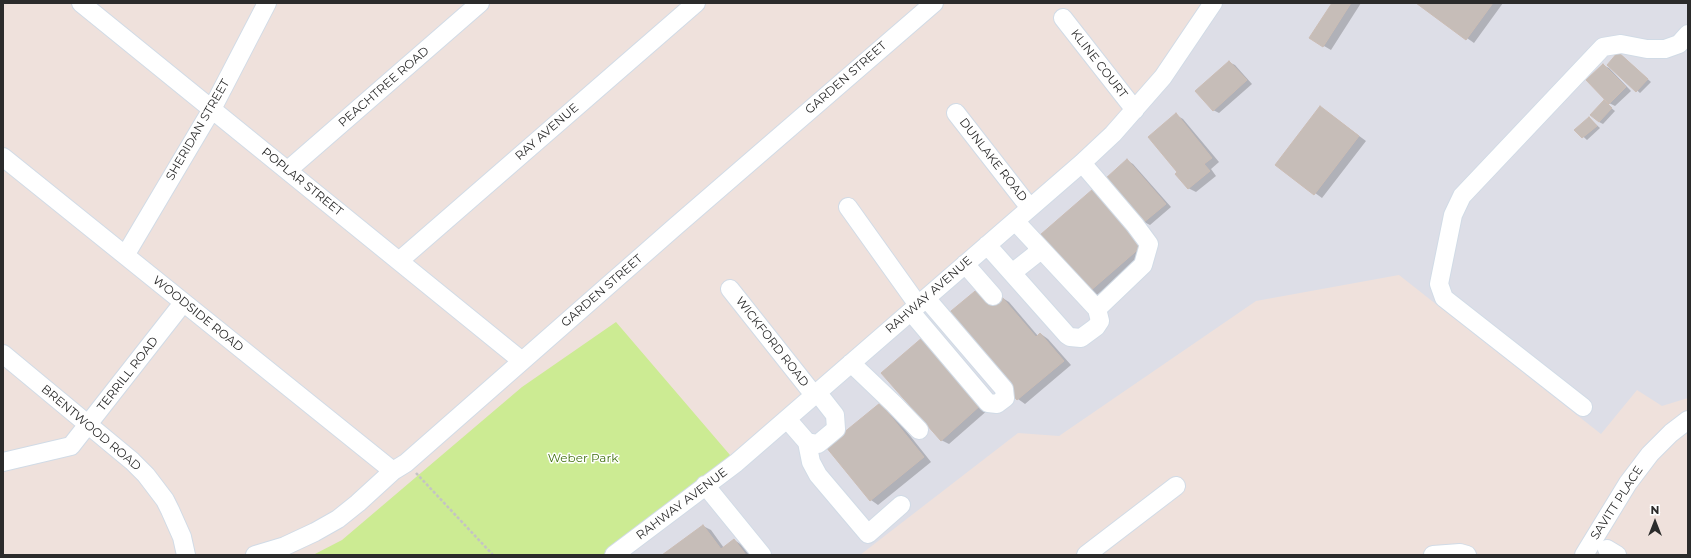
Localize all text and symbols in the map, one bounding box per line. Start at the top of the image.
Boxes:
street label: KLINE COURT [1068,27,1130,101]
street label: GARDEN STREET [802,39,890,117]
street label: PEACHTREE ROAD [336,44,432,130]
street label: SHERIDAN STREET [163,77,233,183]
street label: RAY AVENUE [512,101,582,163]
street label: DUNLAKE ROAD [956,116,1030,204]
street label: POPLAR STREET [258,145,346,219]
street label: GARDEN STREET [558,252,646,330]
street label: RAHWAY AVENUE [883,253,975,337]
street label: WOODSIDE ROAD [150,273,246,355]
street label: WICKFORD ROAD [732,294,812,390]
street label: TERRILL ROAD [95,334,161,414]
street label: BRENTWOOD ROAD [38,382,144,474]
park label: Weber Park [548,451,618,465]
street label: SAVITT PLACE [1588,463,1646,543]
street label: RAHWAY AVENUE [634,465,730,543]
north arrow [1635,502,1675,542]
text: N [1651,503,1659,517]

